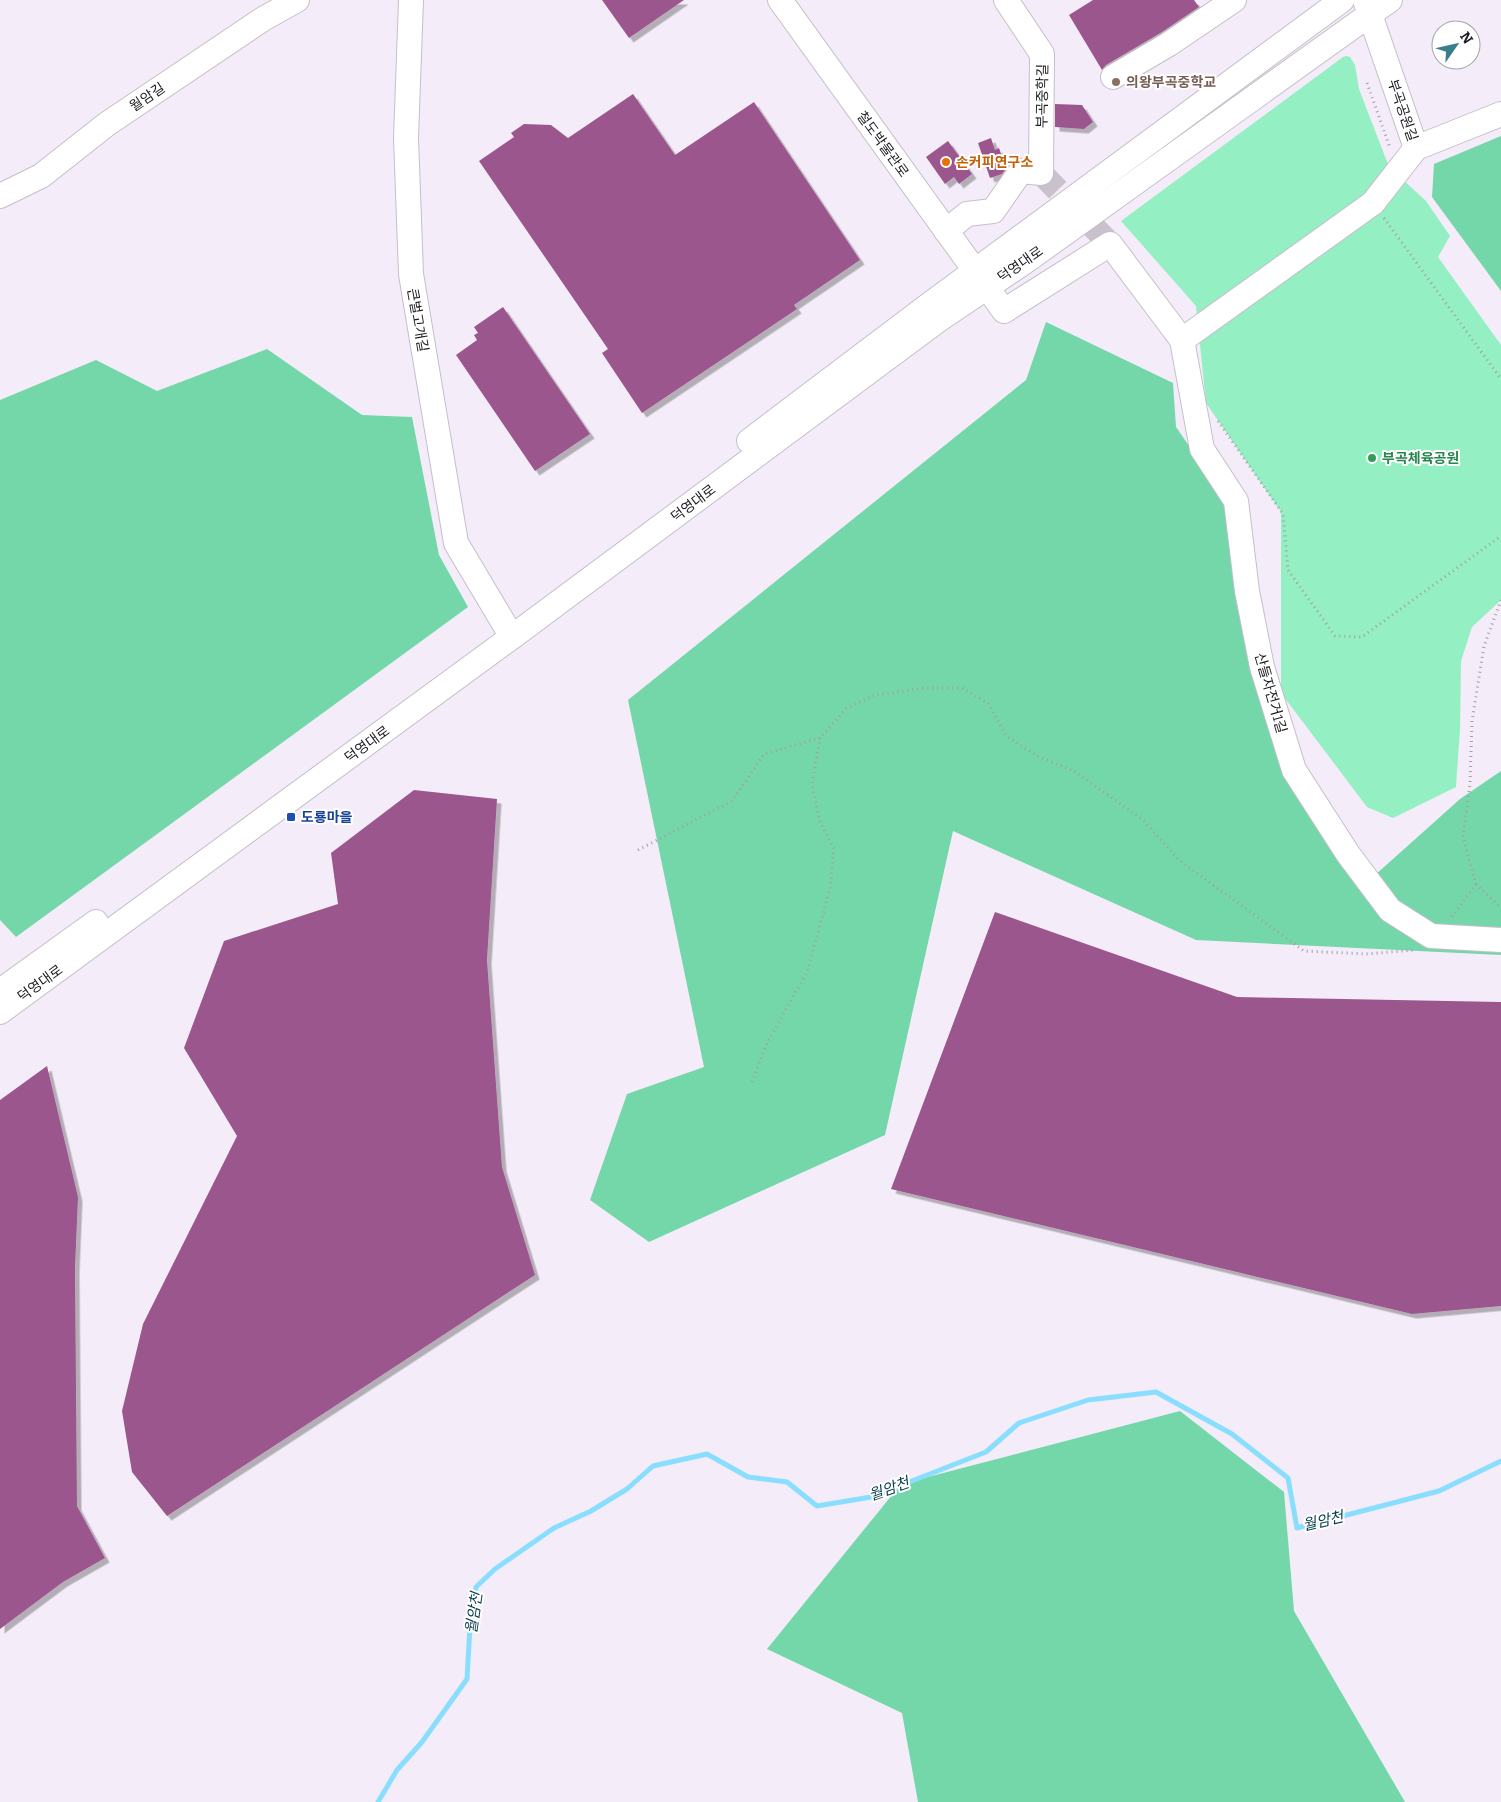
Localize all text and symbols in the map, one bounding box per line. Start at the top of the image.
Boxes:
north arrow [1431,20,1481,70]
text: N [1456,29,1477,47]
street label: 부곡중학길 [1033,64,1052,128]
place label: 의왕부곡중학교 [1126,74,1216,91]
marker: 의왕부곡중학교 [1110,76,1122,88]
street label: 부곡공원길 [1384,77,1421,143]
street label: 월암길 [127,80,168,115]
street label: 철도박물관로 [853,108,912,181]
place label: 손커피연구소 [956,154,1033,171]
marker: 손커피연구소 [940,156,952,168]
street label: 덕영대로 [994,243,1046,286]
street label: 큰벌고개길 [404,287,431,353]
place label: 부곡체육공원 [1382,450,1459,467]
marker: 부곡체육공원 [1366,452,1378,464]
street label: 덕영대로 [668,481,719,526]
street label: 산들자전거1길 [1251,651,1290,735]
street label: 덕영대로 [341,722,393,766]
place label: 도룡마을 [301,809,353,826]
marker: 도룡마을 [285,811,297,823]
street label: 덕영대로 [14,961,66,1005]
water label: 월암천 [866,1473,914,1505]
water label: 월암천 [1301,1507,1347,1534]
water label: 월암천 [462,1589,486,1635]

